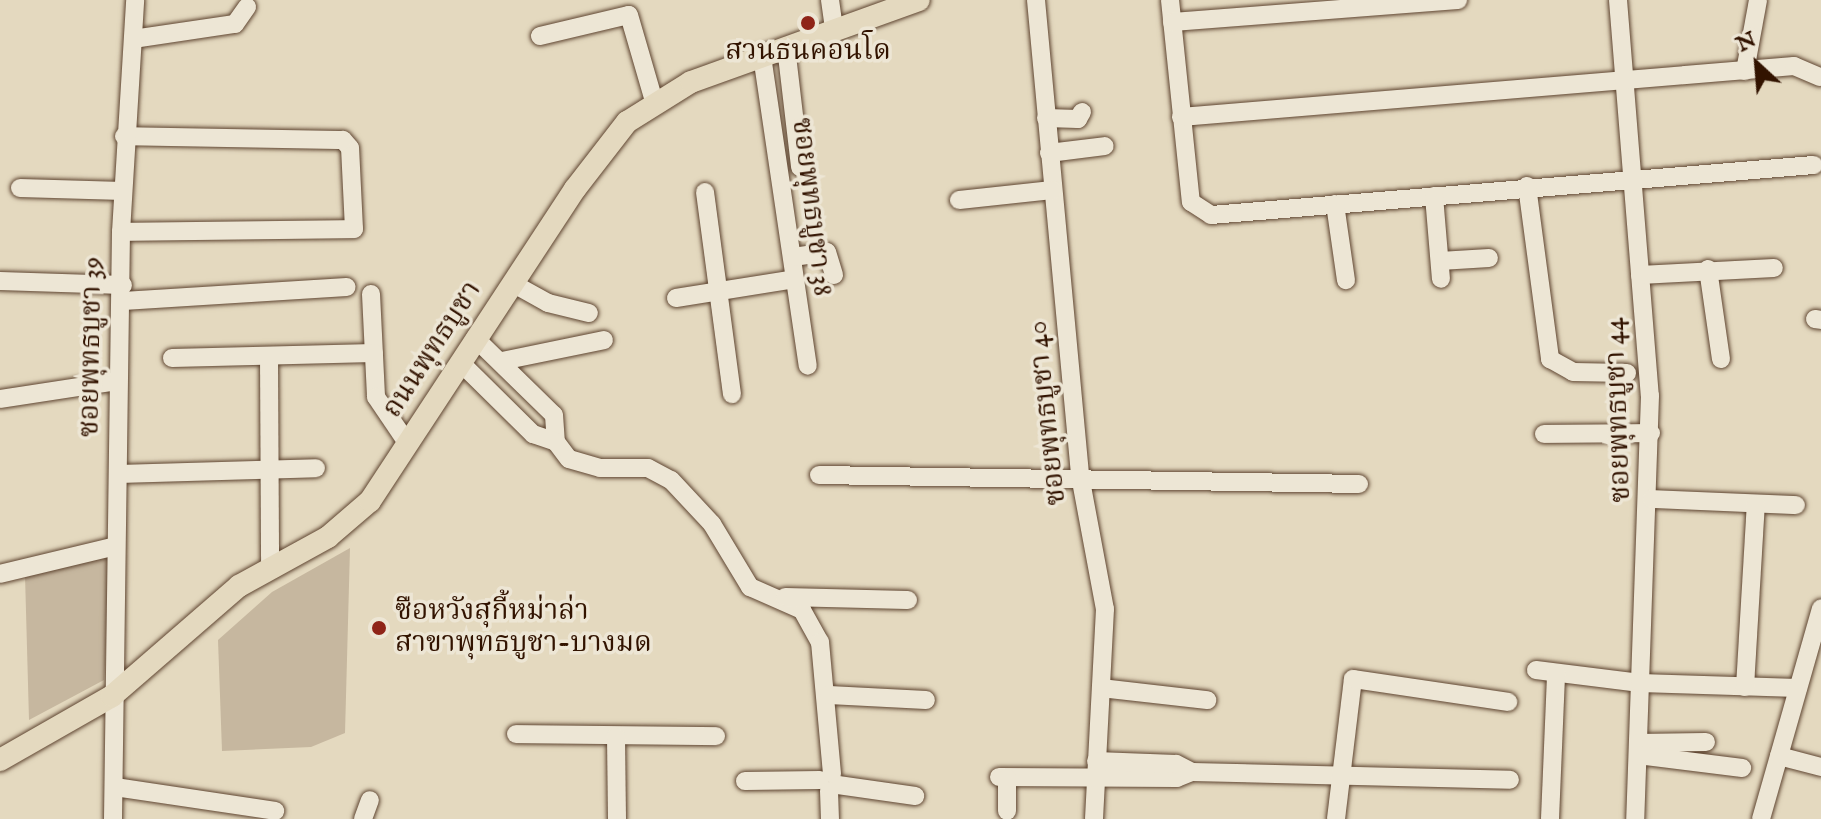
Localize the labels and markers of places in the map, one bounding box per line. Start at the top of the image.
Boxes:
marker: สวนธนคอนโด [799,14,817,32]
place label: สวนธนคอนโด [725,35,891,69]
place label: ซือหวังสุกี้หม่าล่า สาขาพุทธบูชา-บางมด [395,595,652,661]
marker: ซือหวังสุกี้หม่าล่า สาขาพุทธบูชา-บางมด [370,619,388,637]

